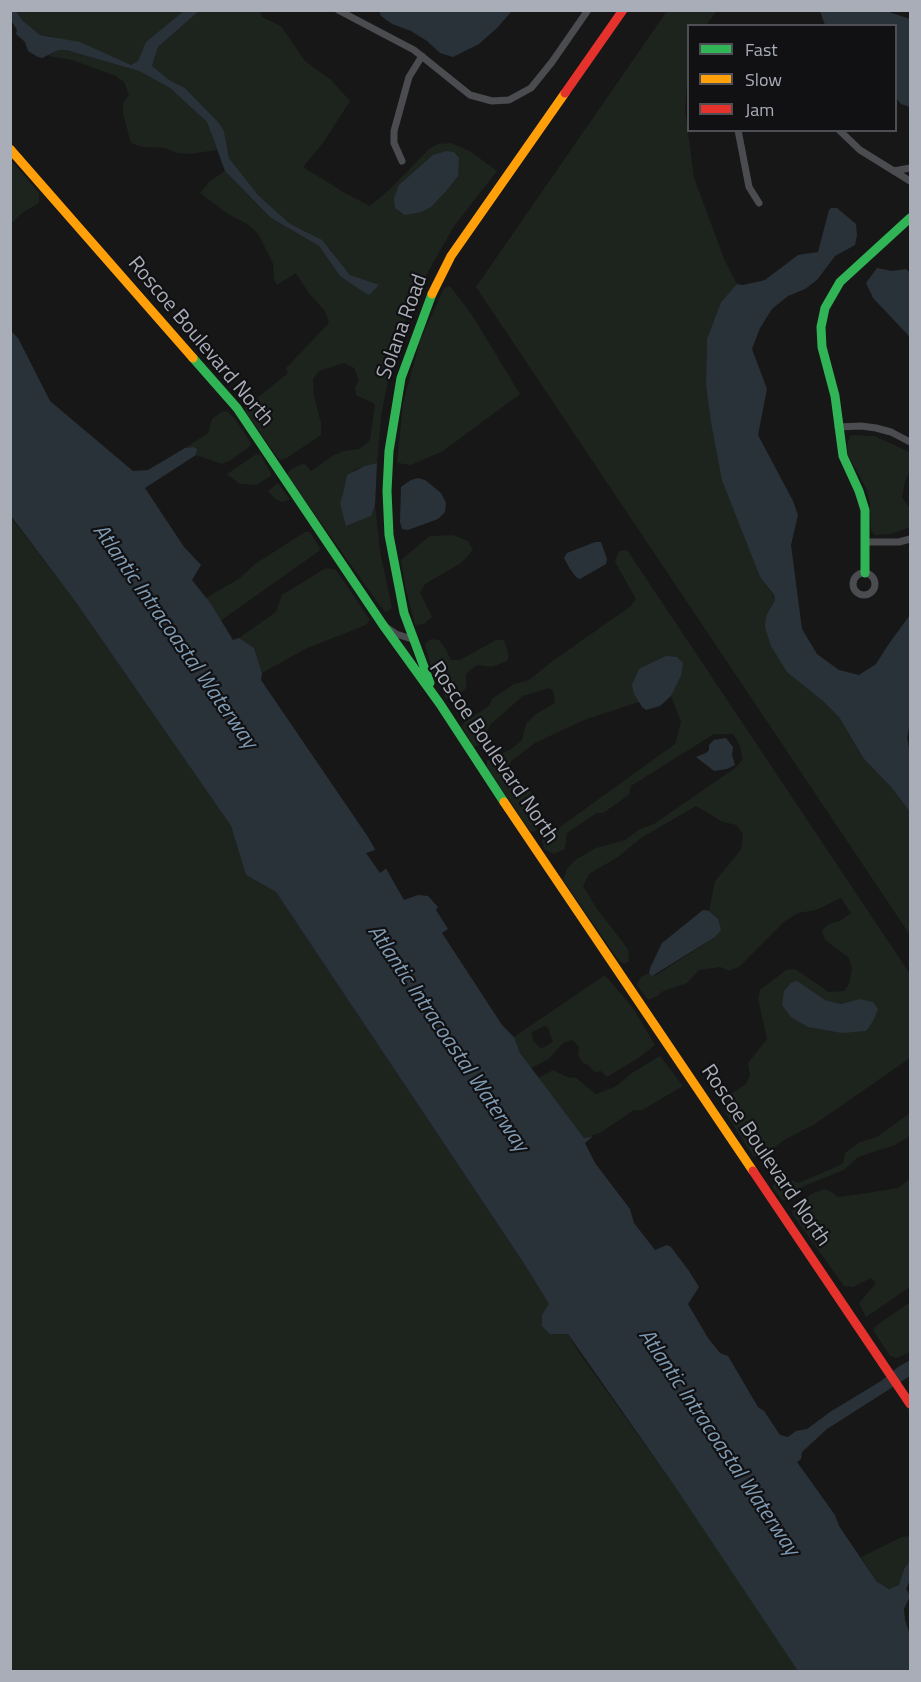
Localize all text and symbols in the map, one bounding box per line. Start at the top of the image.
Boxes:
legend [687,24,897,132]
text: Fast [745,36,778,63]
text: Slow [745,66,782,93]
text: Jam [745,96,774,123]
street label: Roscoe Boulevard North [122,252,278,432]
street label: Solana Road [372,271,434,383]
water label: Atlantic Intracoastal Waterway [86,519,262,755]
street label: Roscoe Boulevard North [423,657,563,849]
water label: Atlantic Intracoastal Waterway [361,920,533,1158]
street label: Roscoe Boulevard North [695,1060,835,1252]
water label: Atlantic Intracoastal Waterway [632,1324,804,1562]

